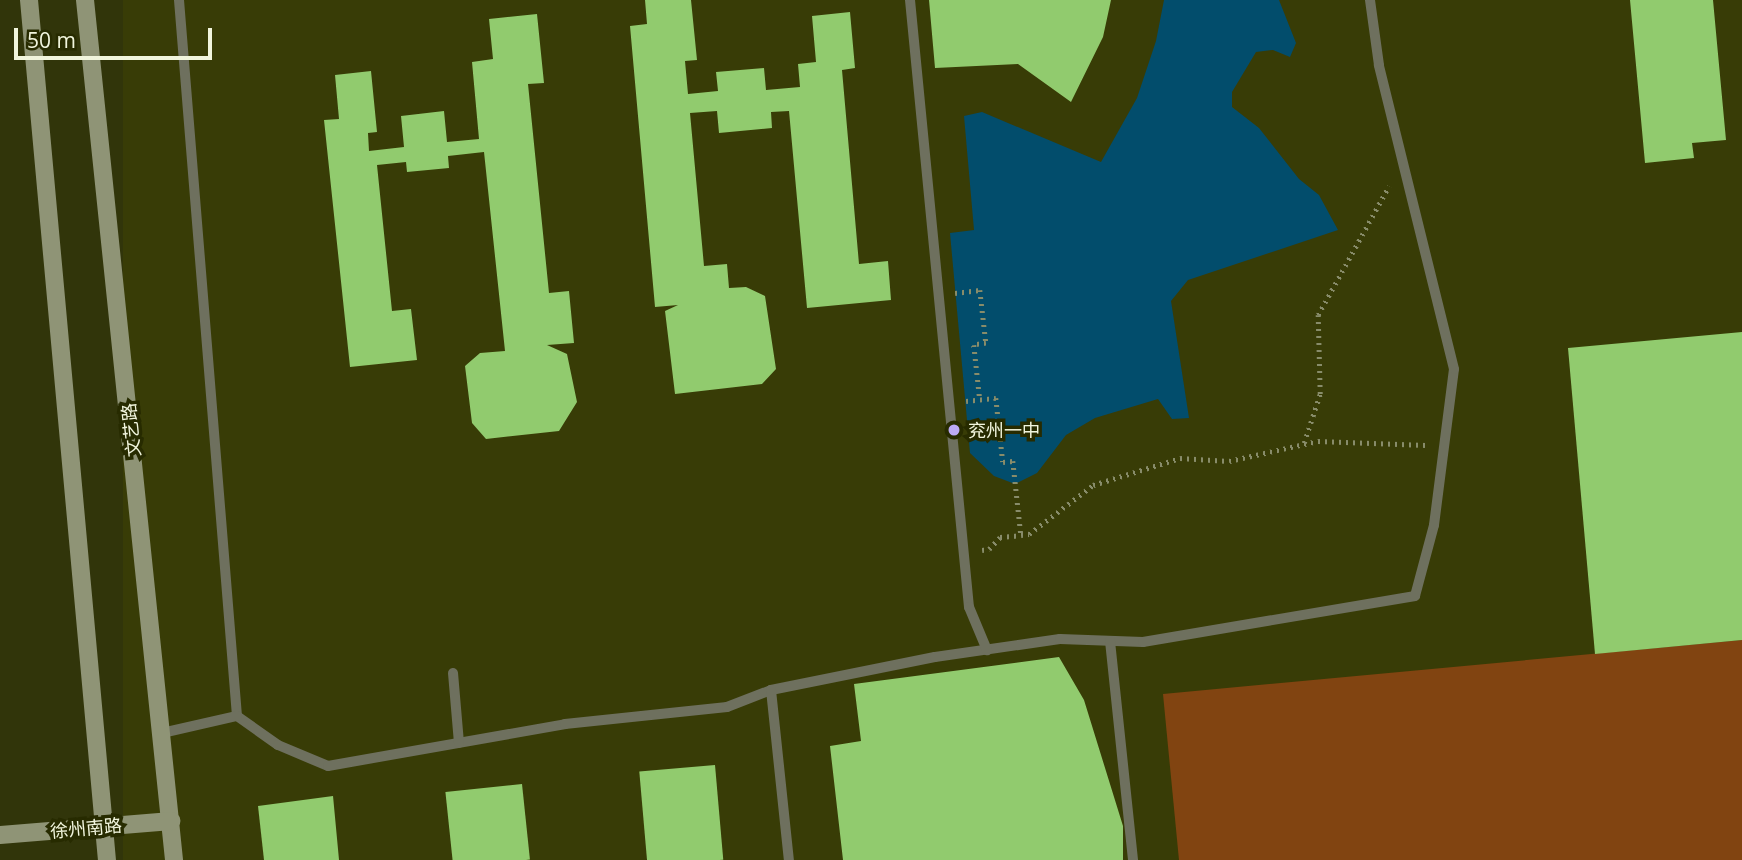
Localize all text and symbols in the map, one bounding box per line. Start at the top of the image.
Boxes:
scale bar [18,14,215,58]
text: 50 m [27,26,76,54]
street label: 文艺路 [117,402,145,458]
place label: 兖州一中 [968,419,1040,441]
marker: 兖州一中 [946,422,962,438]
street label: 徐州南路 [49,814,123,842]

